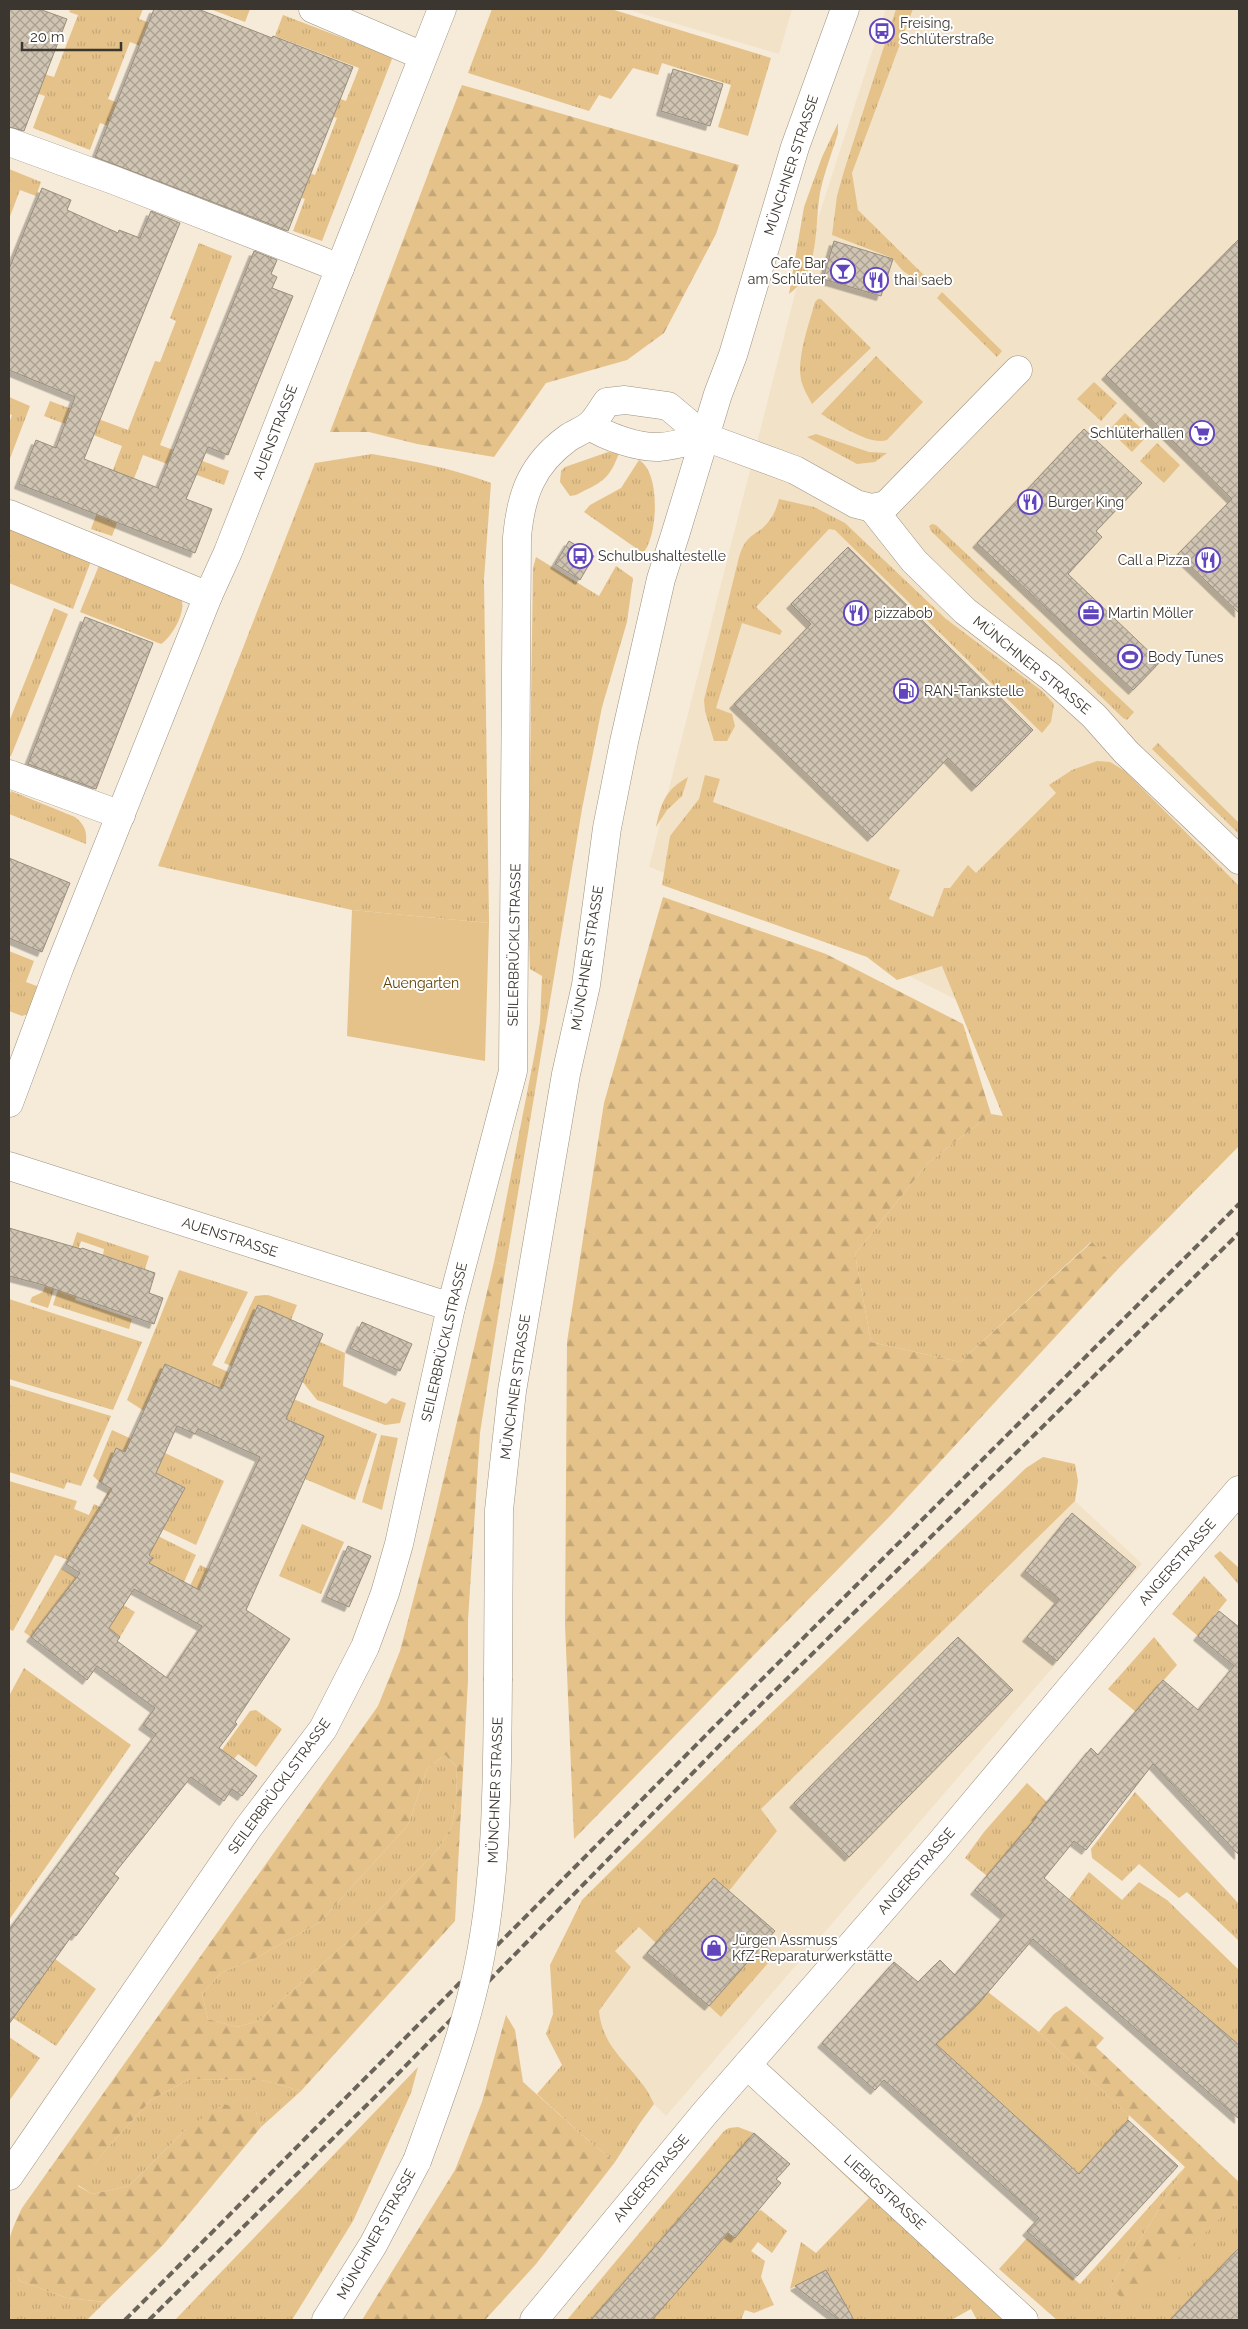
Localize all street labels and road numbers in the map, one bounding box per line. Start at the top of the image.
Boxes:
street label: MÜNCHNER STRASSE [759,92,821,237]
street label: AUENSTRASSE [250,382,300,482]
street label: MÜNCHNER STRASSE [970,611,1095,717]
street label: SEILERBRÜCKLSTRASSE [503,863,523,1027]
street label: MÜNCHNER STRASSE [566,884,606,1032]
street label: AUENSTRASSE [180,1214,280,1260]
street label: SEILERBRÜCKLSTRASSE [416,1260,470,1423]
street label: MÜNCHNER STRASSE [495,1313,533,1461]
street label: ANGERSTRASSE [1135,1516,1219,1608]
street label: SEILERBRÜCKLSTRASSE [223,1714,333,1857]
street label: MÜNCHNER STRASSE [482,1716,506,1864]
street label: ANGERSTRASSE [874,1825,958,1917]
street label: ANGERSTRASSE [610,2131,692,2225]
street label: LIEBIGSTRASSE [841,2151,929,2233]
street label: MÜNCHNER STRASSE [332,2165,419,2302]

